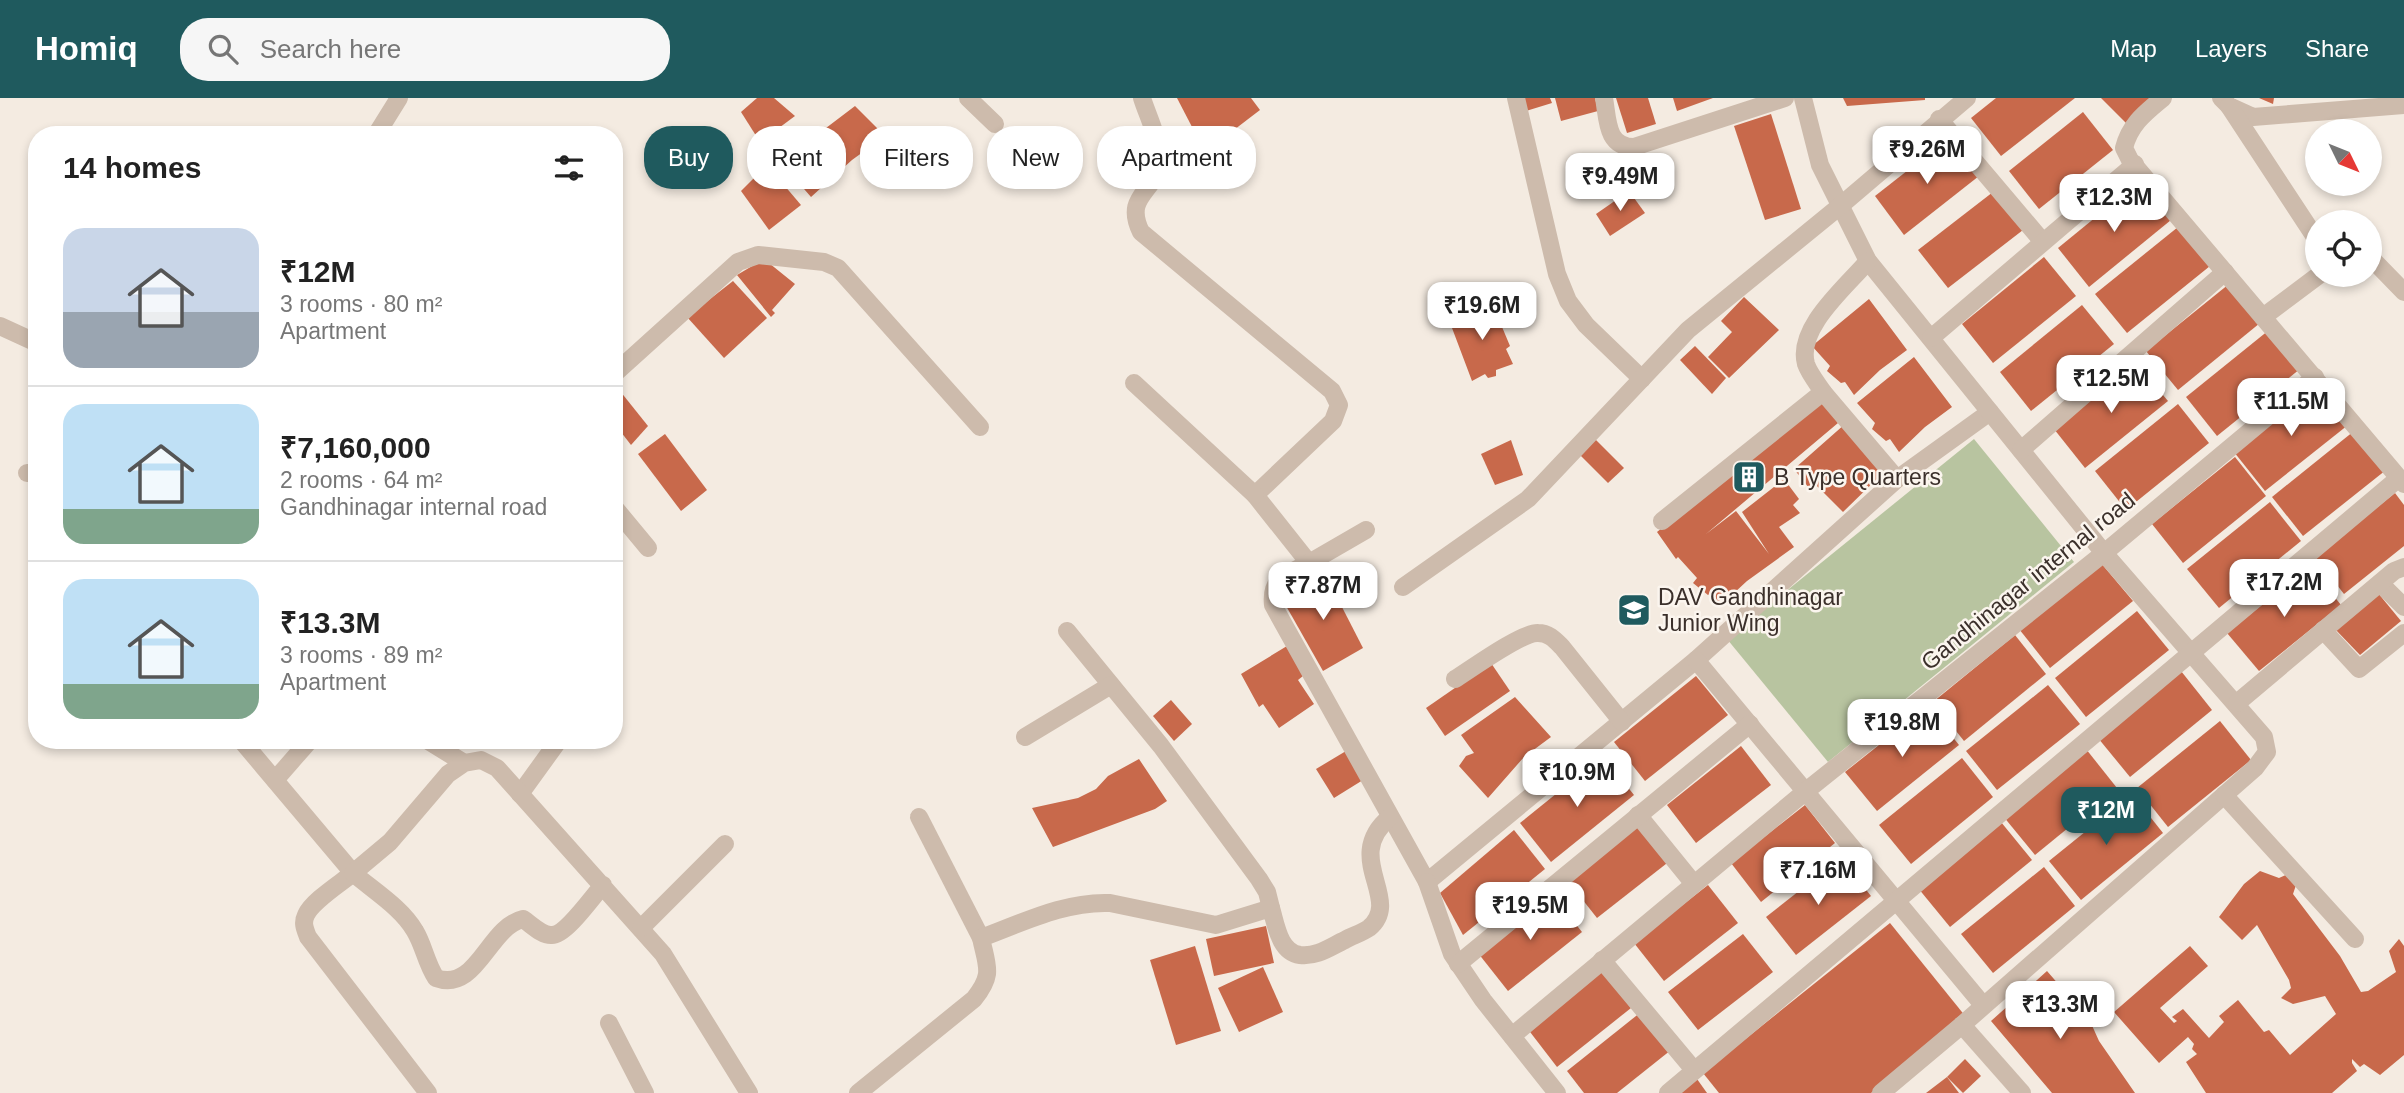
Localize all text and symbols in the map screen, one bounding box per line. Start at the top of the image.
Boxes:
search box [180,18,670,81]
text: Homiq [35,30,138,67]
icon: search [204,30,242,68]
text: Search here [260,34,401,64]
text: Map [2110,35,2157,62]
text: Layers [2195,35,2267,62]
text: Share [2305,35,2369,62]
north arrow [2305,119,2382,196]
map controls [2305,119,2382,287]
chip: Buy [644,126,733,189]
chip: Rent [747,126,846,189]
chip: Filters [860,126,973,189]
chip: New [987,126,1083,189]
chip: Apartment [1097,126,1256,189]
pin: ₹9.26M [1870,126,1984,186]
text: ₹9.26M [1888,136,1966,162]
icon: filters [550,149,588,187]
text: 14 homes [63,151,201,184]
pin: ₹9.49M [1563,153,1677,213]
text: ₹9.49M [1581,163,1659,189]
pin: ₹12.3M [2057,174,2171,234]
text: ₹12.3M [2075,184,2153,210]
button: locate [2305,210,2382,287]
text: ₹12M [280,255,356,288]
icon: home [119,256,203,340]
pin: ₹19.6M [1425,282,1539,342]
text: 3 rooms · 80 m² [280,291,442,317]
text: ₹19.6M [1443,292,1521,318]
text: Apartment [280,318,386,344]
pin: ₹12.5M [2054,356,2168,415]
text: ₹12.5M [2072,365,2150,391]
pin: ₹11.5M [2234,378,2348,438]
text: ₹11.5M [2253,388,2329,414]
text: ₹7,160,000 [280,431,431,464]
icon: home [119,432,203,516]
building icon: B Type Quarters [1730,458,1768,496]
place label: B Type Quarters [1774,464,1941,490]
text: 2 rooms · 64 m² [280,467,442,493]
street label: Gandhinagar internal road [1916,487,2140,675]
text: Gandhinagar internal road [280,494,547,520]
pin: ₹17.2M [2227,560,2341,619]
pin: ₹7.87M [1266,562,1380,622]
text: ₹17.2M [2245,569,2323,595]
text: ₹7.87M [1284,572,1362,598]
place label: DAV Gandhinagar Junior Wing [1658,584,1843,636]
school or university icon: DAV Gandhinagar Junior Wing [1615,591,1653,629]
text: ₹13.3M [280,606,381,639]
icon: home [119,607,203,691]
text: 3 rooms · 89 m² [280,642,442,668]
text: Apartment [280,669,386,695]
pin: ₹19.8M [1845,700,1959,759]
text: ₹19.8M [1863,709,1941,735]
pin: ₹10.9M [1520,750,1634,809]
text: ₹10.9M [1538,759,1616,785]
pin: ₹12M [2065,788,2147,847]
text: ₹12M [2077,797,2135,823]
pin: ₹7.16M [1761,848,1875,907]
text: ₹7.16M [1779,857,1857,883]
pin: ₹19.5M [1473,882,1587,942]
text: ₹19.5M [1491,892,1569,918]
pin: ₹13.3M [2003,982,2117,1041]
text: ₹13.3M [2021,991,2099,1017]

